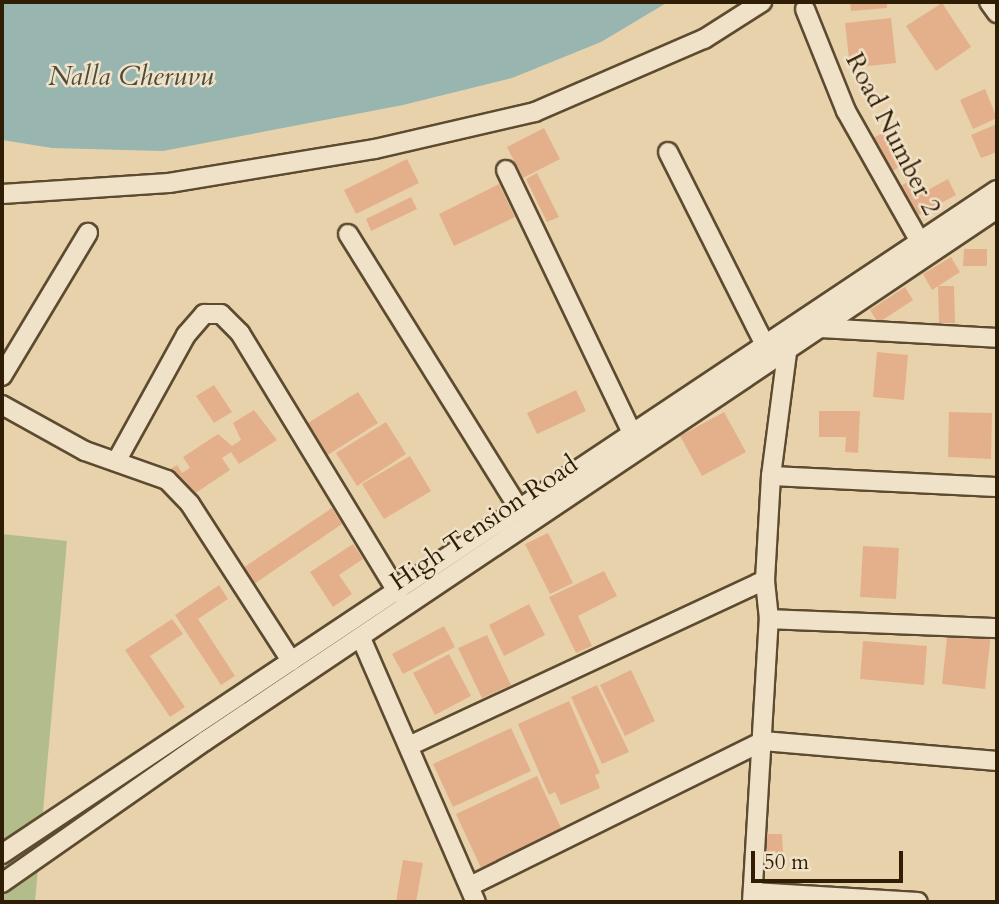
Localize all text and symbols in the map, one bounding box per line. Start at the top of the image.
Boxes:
street label: Road Number 2 [839,48,947,220]
water label: Nalla Cheruvu [48,59,214,93]
street label: High Tension Road [384,449,584,597]
scale bar [754,838,906,882]
text: 50 m [764,848,809,877]

